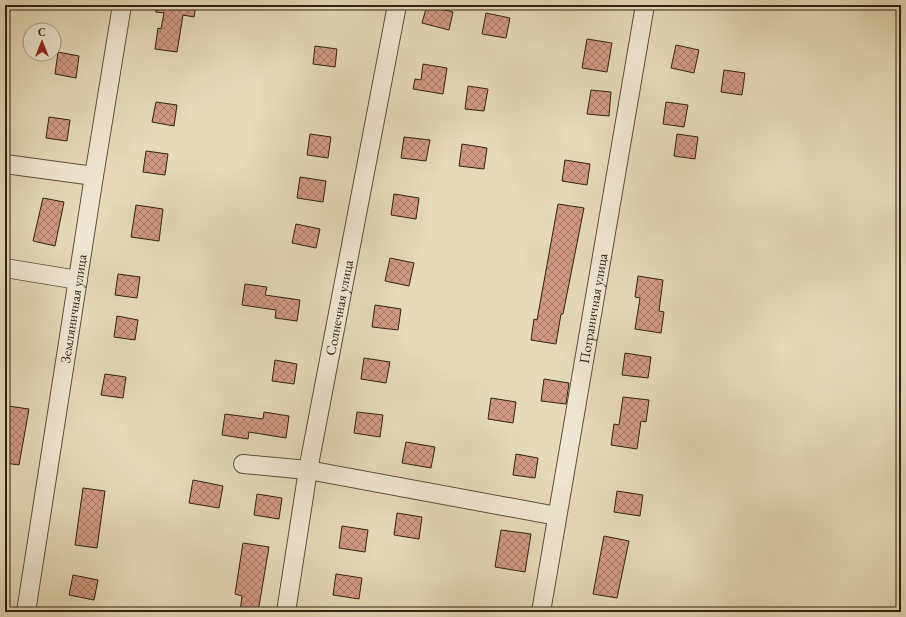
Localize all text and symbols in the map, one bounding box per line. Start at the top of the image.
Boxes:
north arrow [22,22,62,62]
text: С [38,25,46,39]
street label: Пограничная улица [575,251,611,365]
street label: Земляничная улица [56,253,91,364]
street label: Солнечная улица [321,258,357,357]

